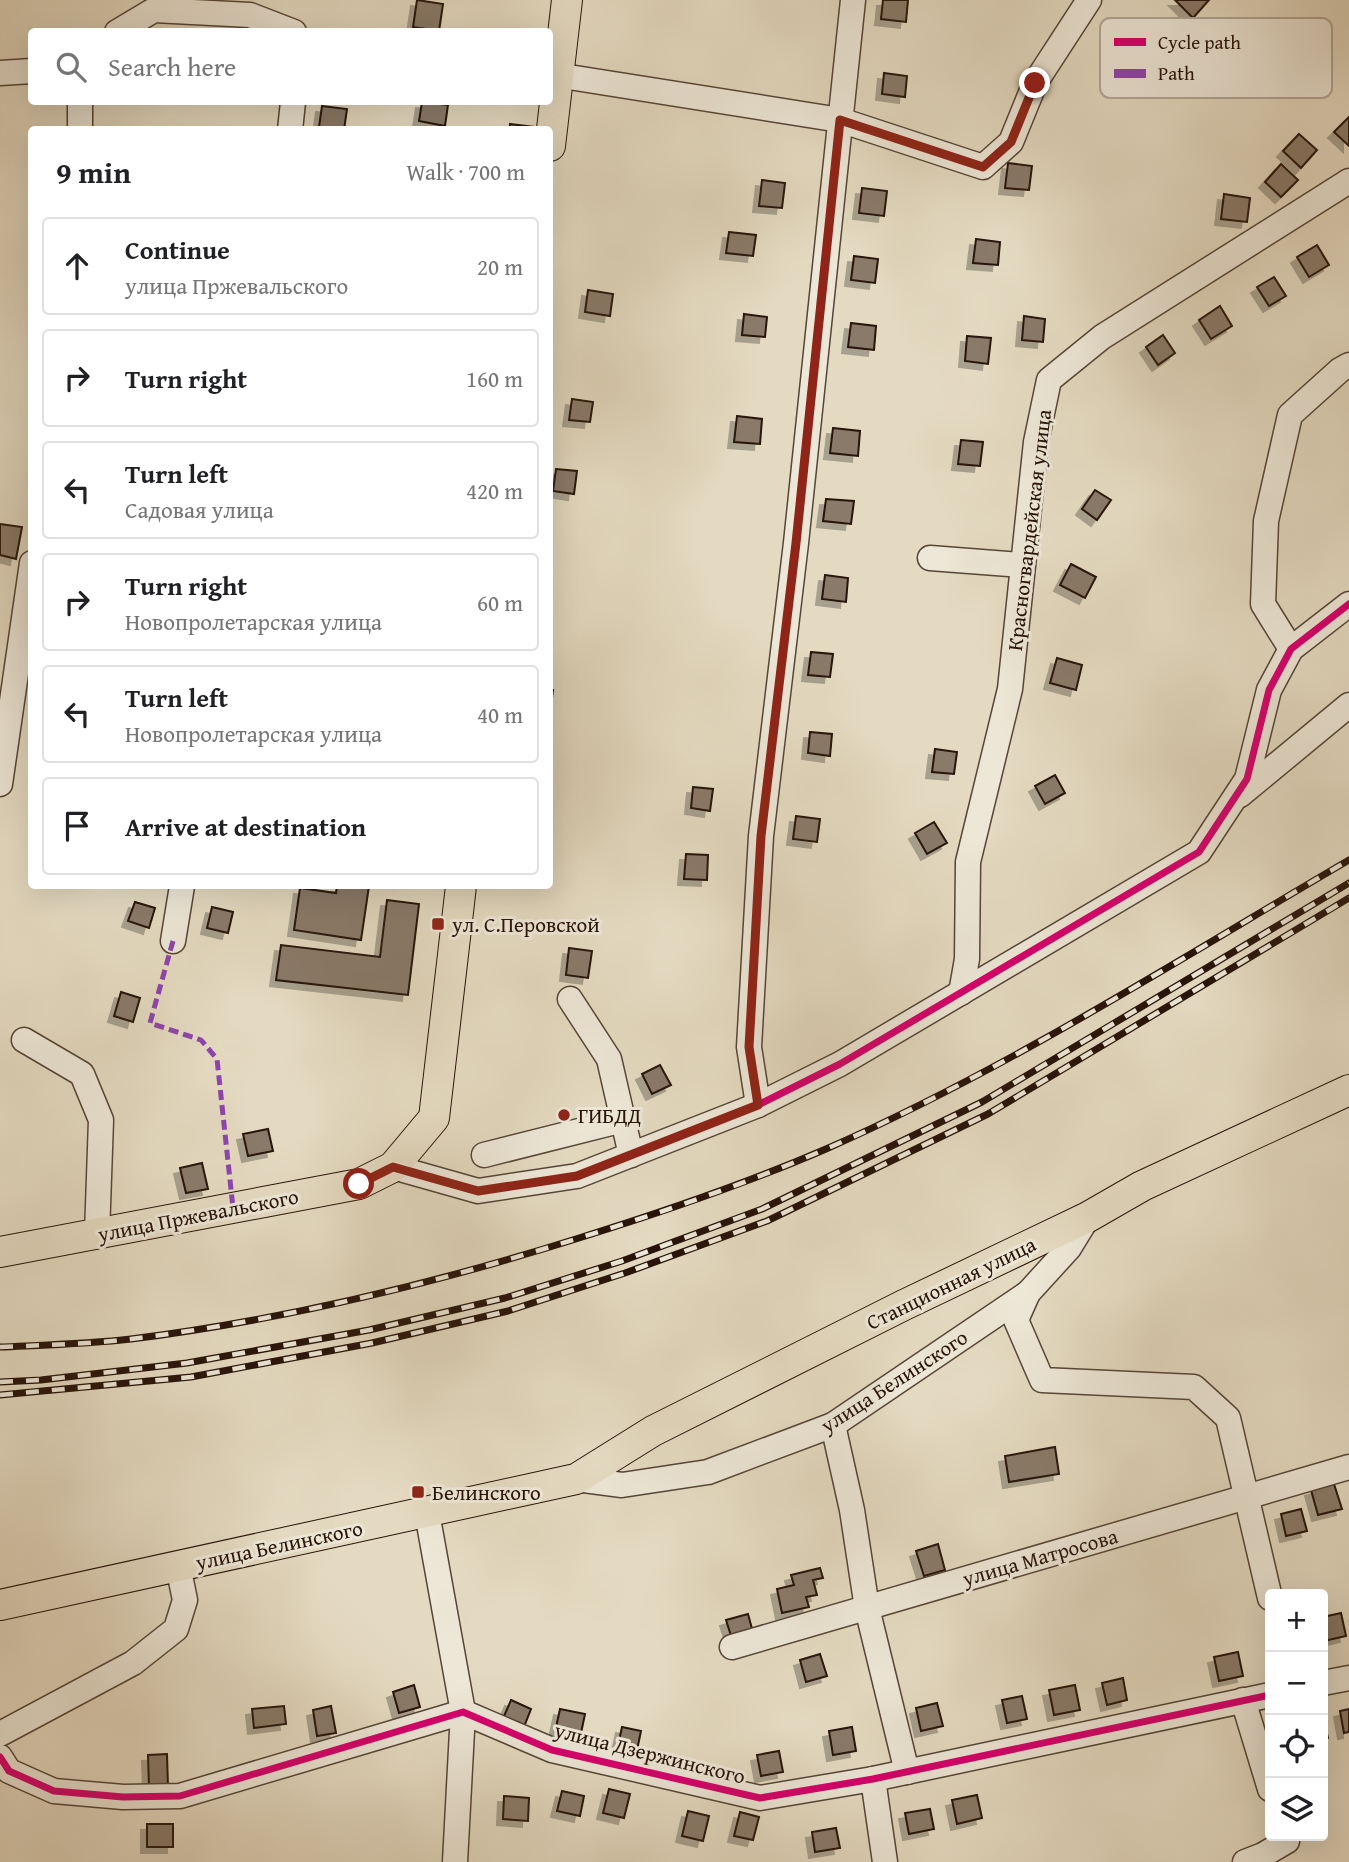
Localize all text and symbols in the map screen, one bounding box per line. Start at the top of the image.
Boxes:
legend [1100,18,1332,98]
search box [28,28,553,105]
text: Cycle path [1158,28,1241,56]
text: Search here [108,47,236,86]
icon: search [52,48,90,86]
text: Path [1158,59,1195,87]
route end [1019,67,1050,98]
text: 9 min [56,150,131,194]
text: Walk · 700 m [406,155,525,188]
text: Continue [125,230,230,269]
icon: ahead [58,247,96,285]
text: 20 m [477,250,523,283]
text: улица Пржевальского [125,269,348,302]
icon: right [58,359,96,397]
text: Turn right [125,359,247,398]
text: 160 m [466,362,523,395]
street label: Красногвардейская улица [999,408,1059,652]
text: Turn left [125,454,228,493]
icon: left [58,471,96,509]
text: 420 m [466,474,523,507]
text: Садовая улица [125,493,274,526]
text: Turn right [125,566,247,605]
icon: right [58,583,96,621]
text: 60 m [477,586,523,619]
text: Новопролетарская улица [125,605,382,638]
text: Turn left [125,678,228,717]
icon: left [58,695,96,733]
text: 40 m [477,698,523,731]
text: Новопролетарская улица [125,717,382,750]
icon: arrive [58,807,96,845]
text: Arrive at destination [125,807,366,846]
place label: ул. С.Перовской [451,909,600,940]
marker: ул. С.Перовской [430,916,446,932]
place label: ГИБДД [578,1100,641,1131]
marker: ГИБДД [556,1107,572,1123]
route start [343,1168,374,1199]
street label: улица Пржевальского [94,1180,301,1250]
street label: Станционная улица [861,1228,1041,1338]
street label: улица Белинского [813,1322,974,1441]
place label: Белинского [432,1477,541,1508]
marker: Белинского [410,1484,426,1500]
street label: улица Белинского [192,1512,365,1578]
street label: улица Матросова [958,1520,1121,1594]
map controls [1265,1589,1328,1841]
button: + [1265,1589,1328,1652]
button: − [1265,1652,1328,1715]
street label: улица Дзержинского [550,1714,749,1792]
button: locate [1265,1715,1328,1778]
button: layers [1265,1778,1328,1841]

